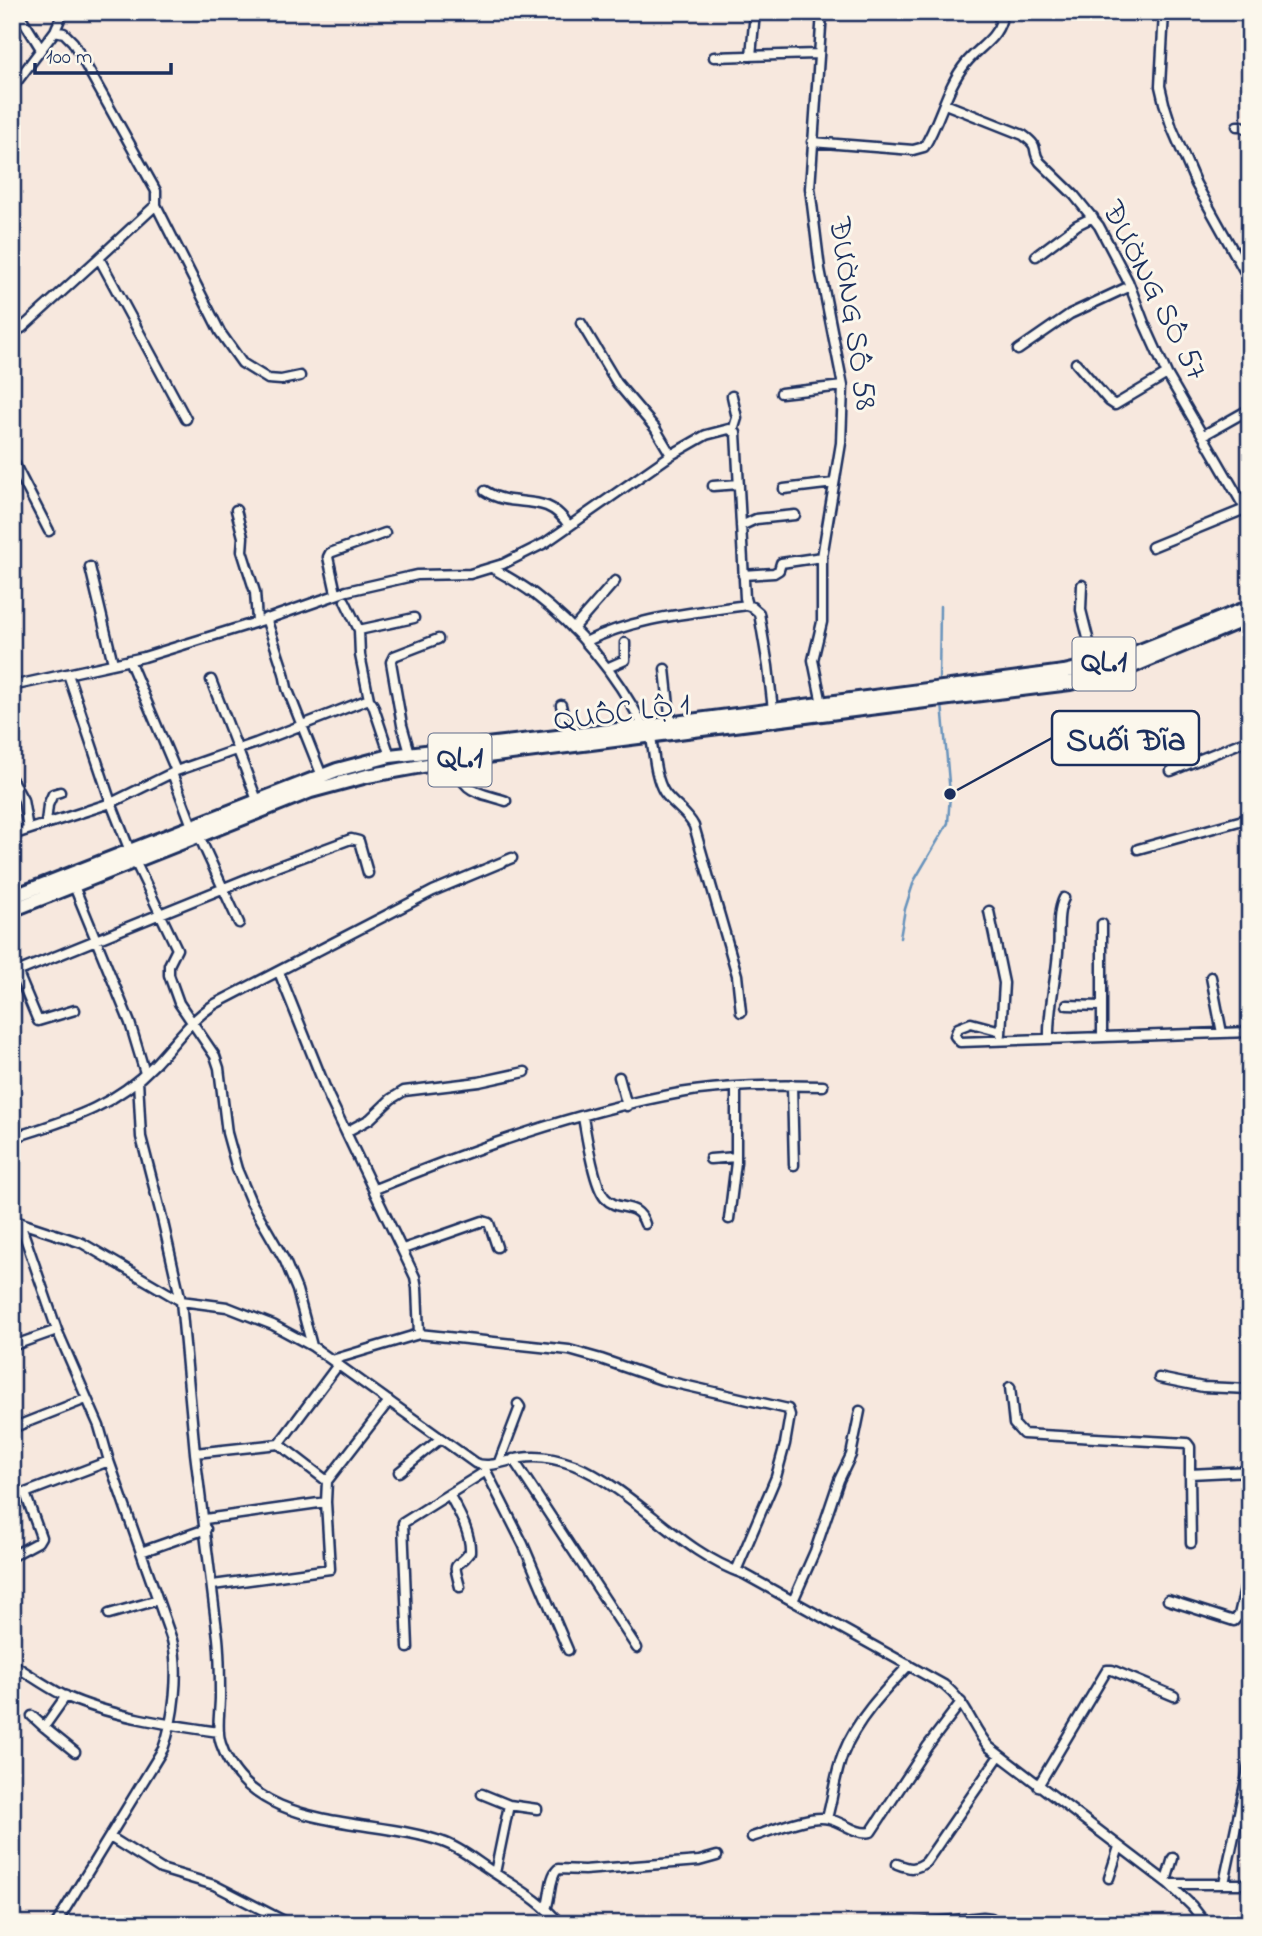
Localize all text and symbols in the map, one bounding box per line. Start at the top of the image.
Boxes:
scale bar [35,32,172,76]
text: 100 m [46,43,92,73]
street label: ĐƯỜNG SỐ 57 [1087,192,1218,389]
street label: ĐƯỜNG SỐ 58 [814,214,888,413]
road number: QL.1 [1072,638,1136,691]
street label: QUỐC LỘ 1 [551,682,693,746]
callout: Suối Đĩa [1052,711,1199,765]
text: Suối Đĩa [1066,718,1186,766]
road number: QL.1 [428,734,491,786]

